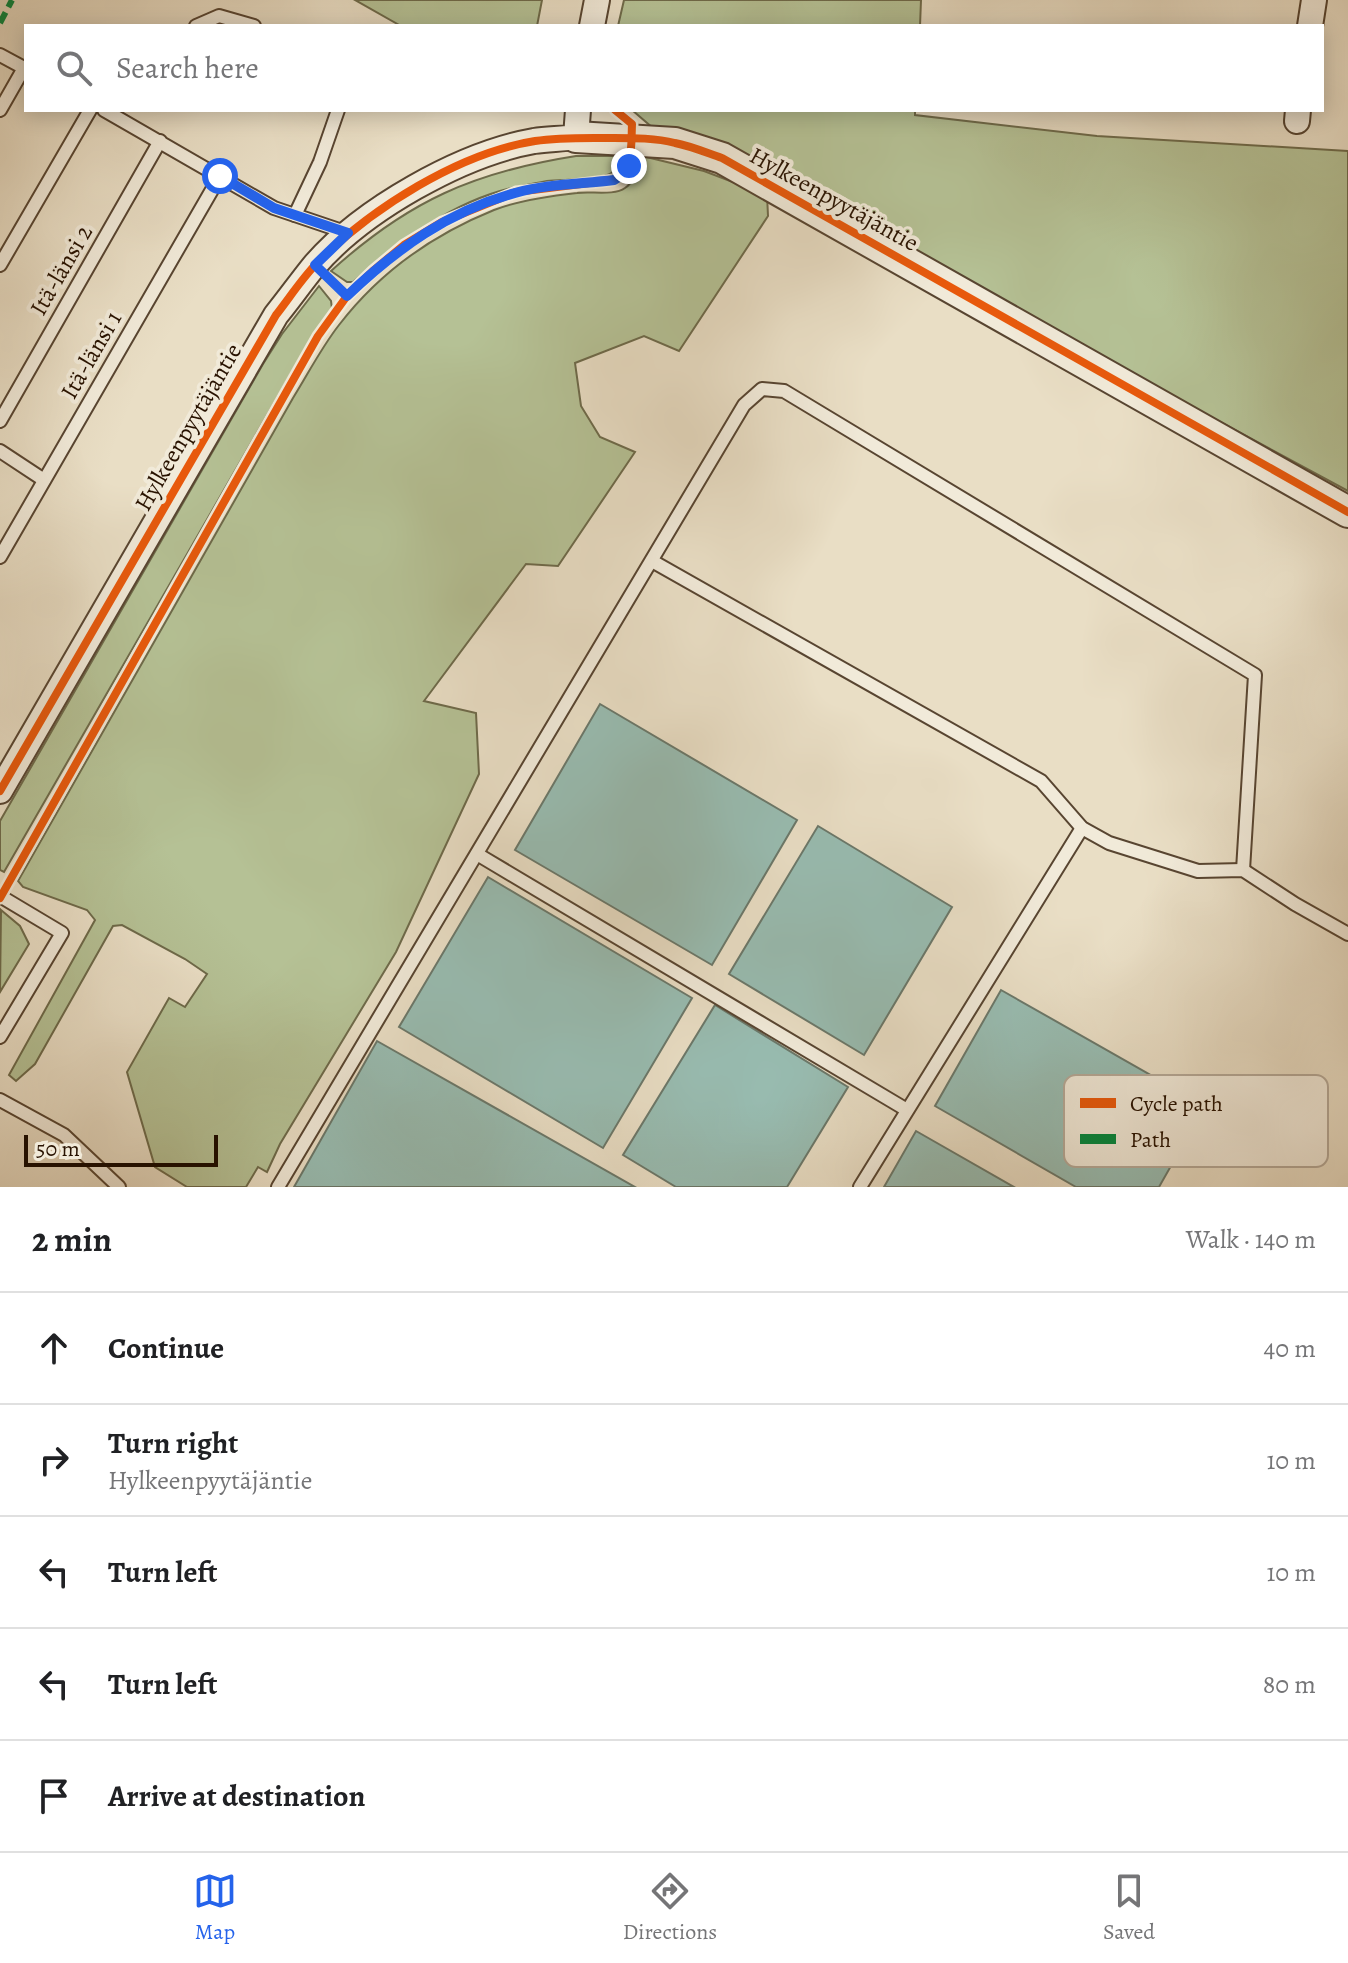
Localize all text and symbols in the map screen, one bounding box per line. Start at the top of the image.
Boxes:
search box [24,24,1324,112]
icon: search [52,46,96,90]
text: Search here [116,48,259,88]
street label: Hylkeenpyytäjäntie [744,139,924,259]
route end [611,148,647,184]
route start [202,158,238,194]
street label: Itä-länsi 2 [22,219,100,321]
street label: Itä-länsi 1 [53,305,129,405]
street label: Hylkeenpyytäjäntie [127,337,249,517]
legend [1064,1075,1328,1167]
text: Cycle path [1130,1089,1223,1119]
text: Path [1130,1125,1171,1155]
scale bar [24,1131,218,1167]
text: 50 m [36,1134,80,1164]
text: 2 min [32,1216,112,1263]
text: Walk · 140 m [1186,1222,1316,1257]
icon: ahead [32,1326,76,1370]
text: Continue [108,1328,224,1368]
text: 40 m [1264,1331,1316,1366]
text: Turn right [108,1423,238,1463]
icon: right [32,1438,76,1482]
text: 10 m [1266,1443,1316,1478]
text: Hylkeenpyytäjäntie [108,1463,312,1498]
icon: left [32,1550,76,1594]
text: Turn left [108,1552,217,1592]
text: 10 m [1266,1555,1316,1590]
icon: left [32,1662,76,1706]
text: Turn left [108,1664,217,1704]
text: 80 m [1263,1667,1316,1702]
icon: arrive [32,1774,76,1818]
text: Arrive at destination [108,1776,365,1816]
tab: Map [193,1869,237,1947]
tab: Directions [623,1869,717,1947]
tab: Saved [1103,1869,1155,1947]

